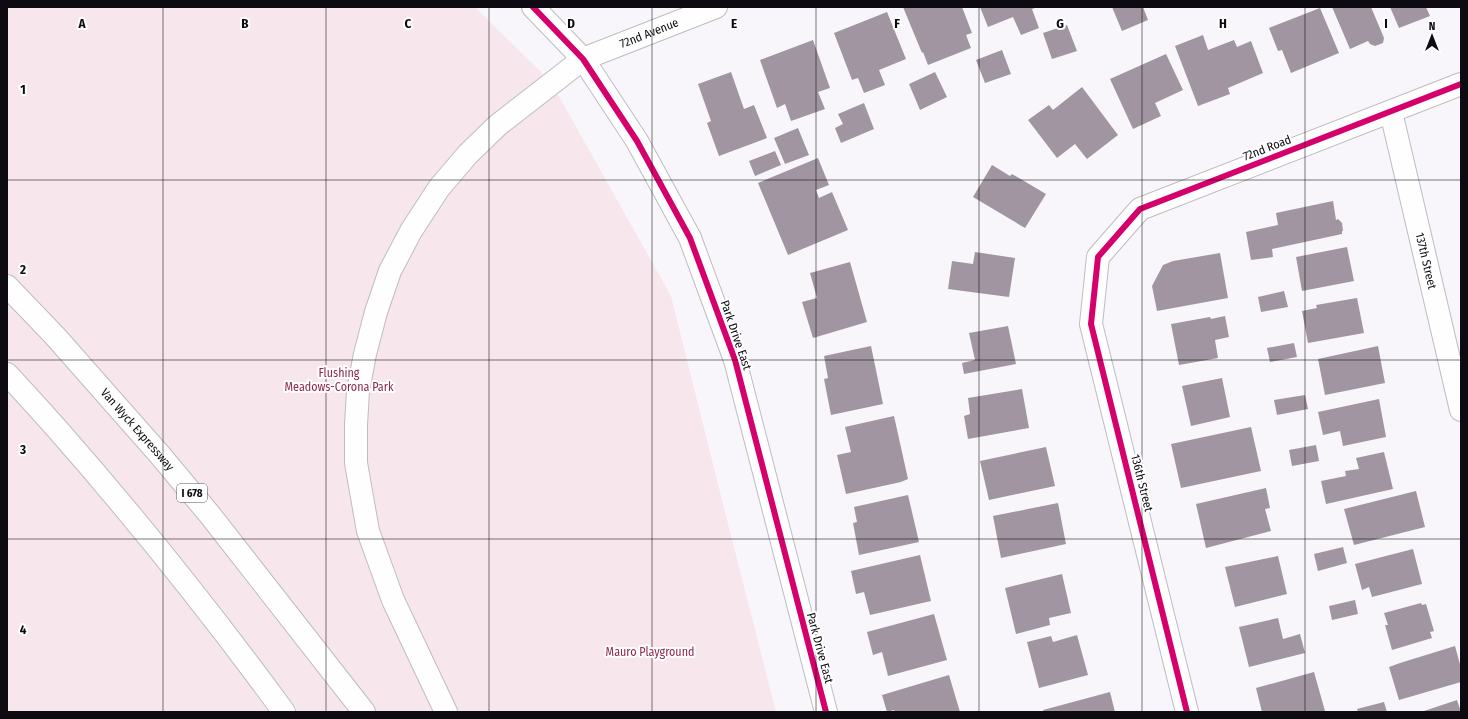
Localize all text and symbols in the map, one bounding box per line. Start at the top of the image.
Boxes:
street label: 72nd Avenue [618,15,680,51]
text: A [77,16,86,31]
text: B [241,16,249,31]
text: C [405,16,412,31]
text: D [567,16,575,31]
text: E [731,16,737,31]
text: F [894,16,900,31]
text: G [1056,16,1064,31]
text: H [1219,16,1227,31]
text: I [1384,16,1388,31]
north arrow [1412,16,1452,56]
text: N [1429,20,1435,33]
text: 1 [20,82,26,97]
street label: 72nd Road [1241,132,1293,164]
street label: 137th Street [1413,231,1439,291]
text: 2 [19,262,26,277]
street label: Park Drive East [718,298,754,372]
park label: Flushing Meadows-Corona Park [285,366,394,394]
street label: Van Wyck Expressway [98,386,177,474]
text: 3 [19,442,26,457]
street label: 136th Street [1128,453,1156,513]
road number: I 678 [177,484,207,502]
street label: Park Drive East [804,611,836,685]
text: 4 [20,622,27,637]
park label: Mauro Playground [606,645,694,659]

